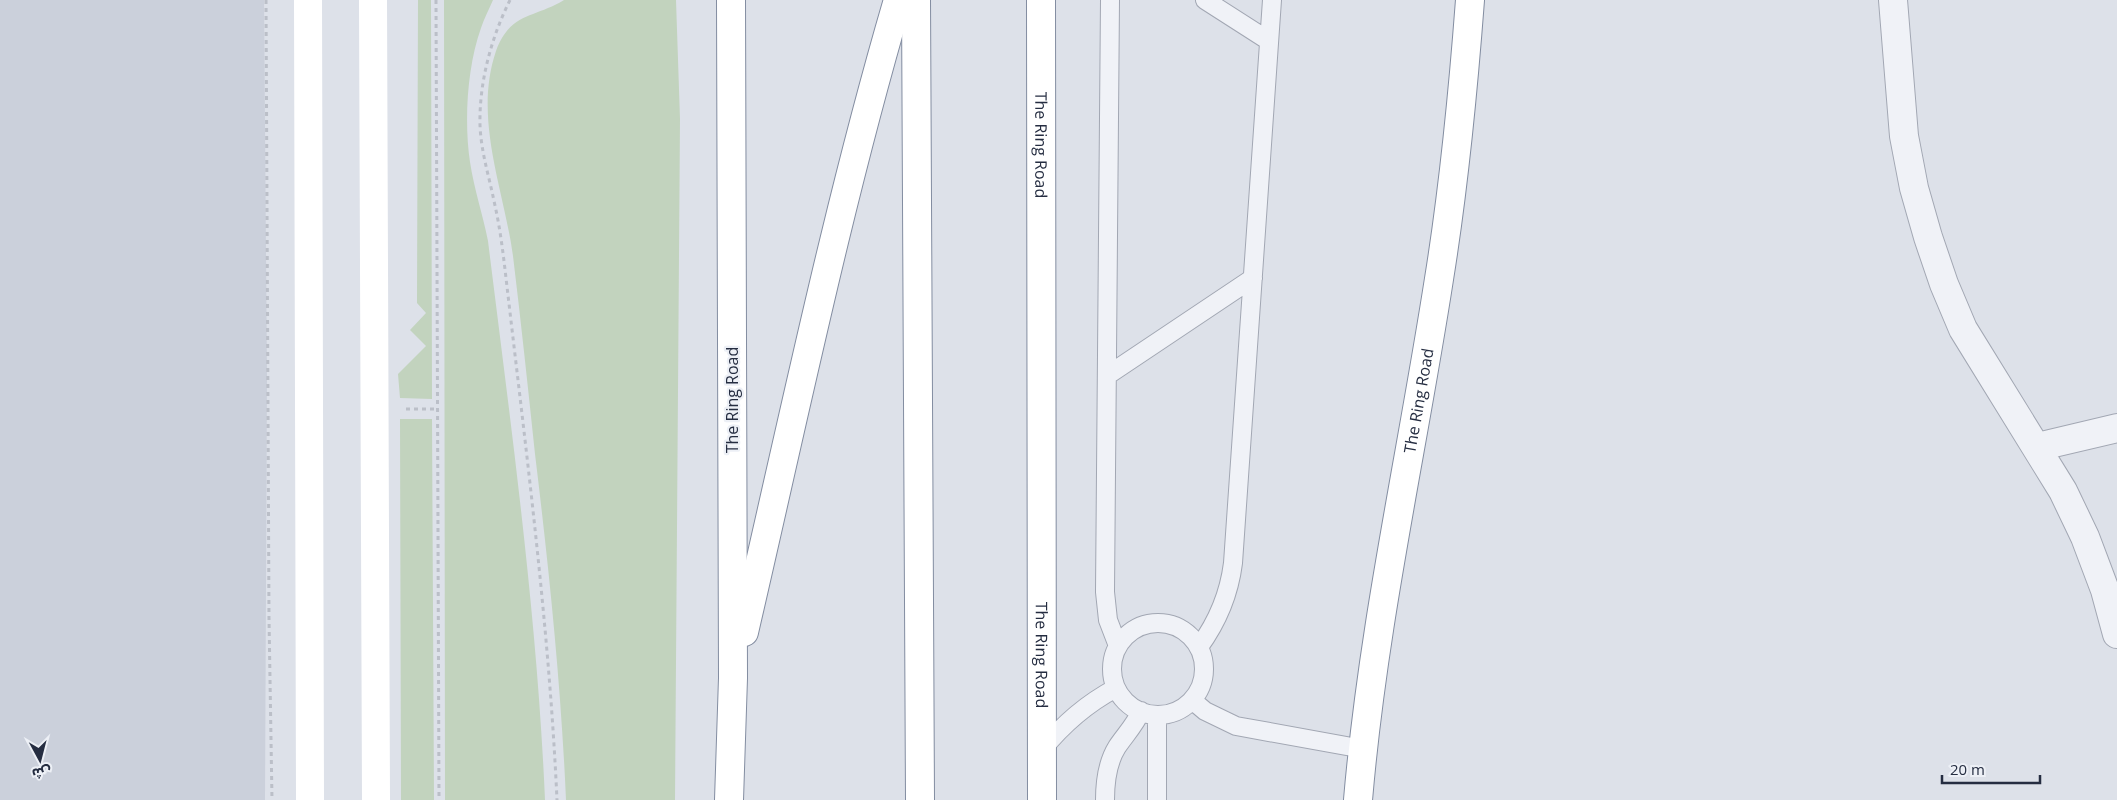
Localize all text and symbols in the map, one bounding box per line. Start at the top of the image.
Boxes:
street label: The Ring Road [1030,92,1052,198]
street label: The Ring Road [1398,346,1439,455]
street label: The Ring Road [721,347,743,453]
street label: The Ring Road [1031,602,1053,708]
north arrow [15,735,65,785]
scale bar [1942,752,2040,784]
text: 20 m [1950,759,1985,779]
text: ش [31,763,52,784]

